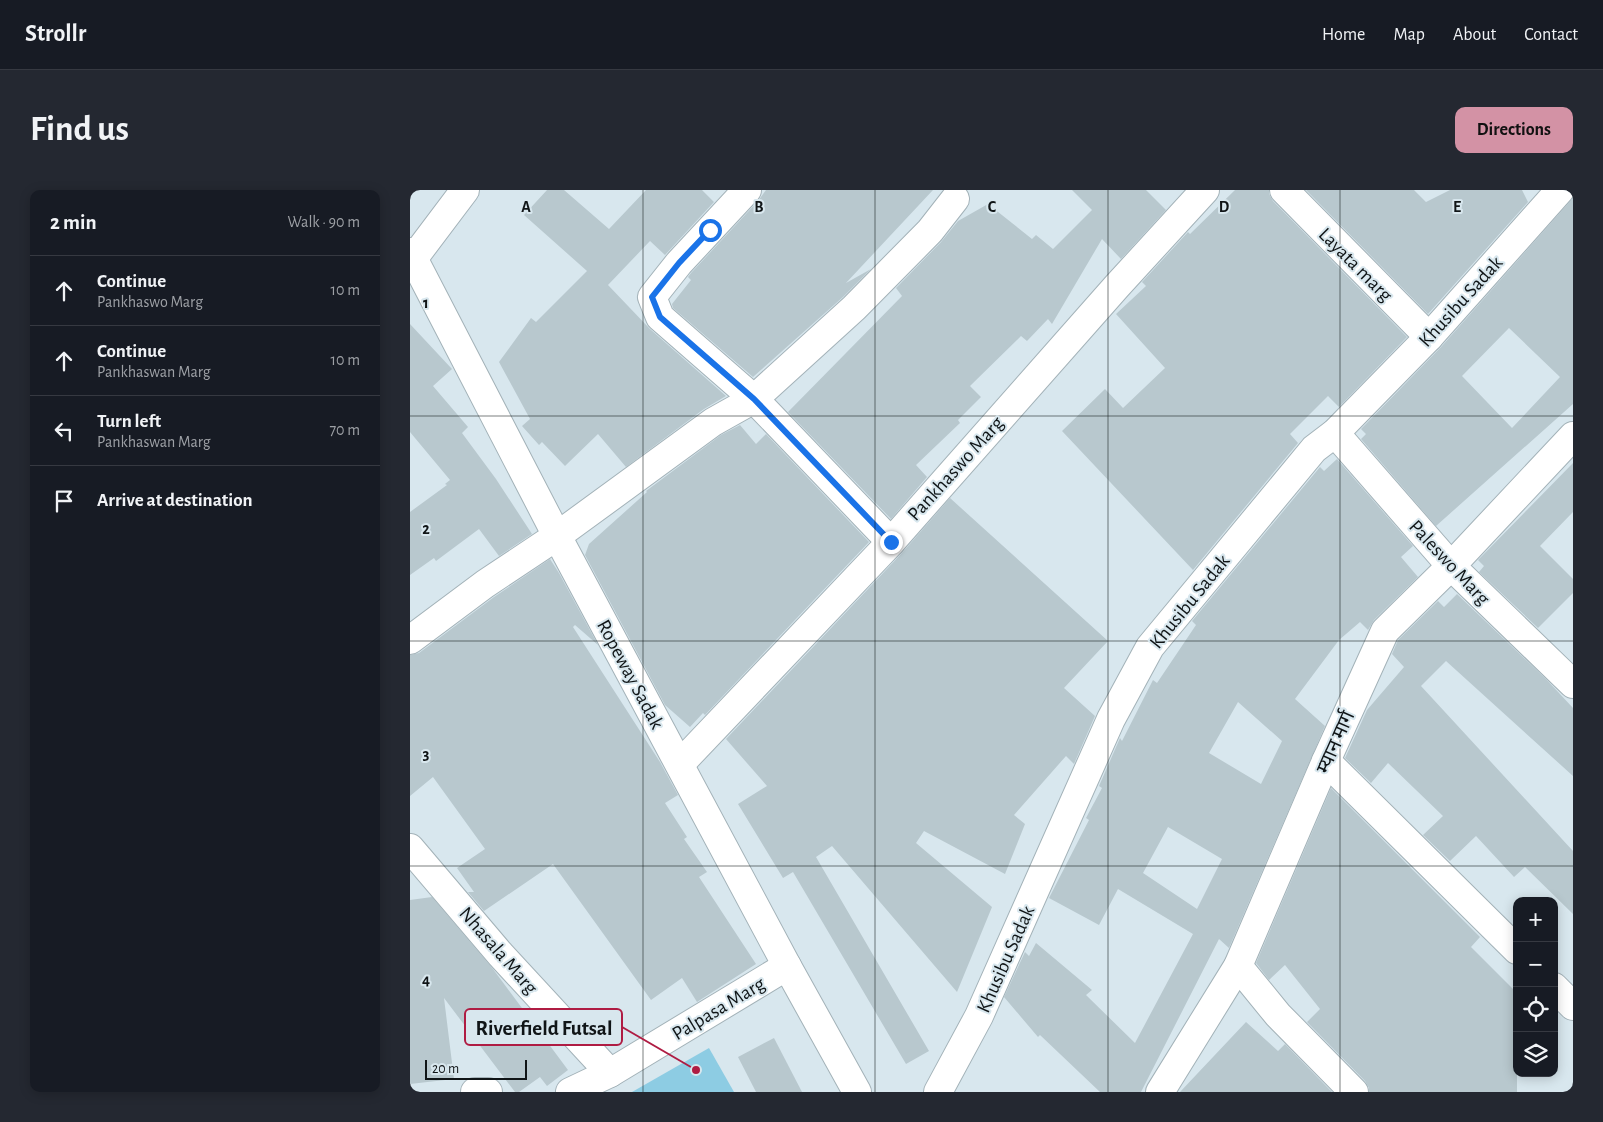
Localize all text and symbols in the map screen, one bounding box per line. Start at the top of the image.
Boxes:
text: Strollr [25,22,86,46]
text: Home [1322,26,1365,44]
text: Map [1393,26,1425,44]
text: About [1453,26,1496,44]
text: Contact [1524,26,1578,44]
button: Directions [1455,107,1573,153]
text: Find us [30,112,129,147]
text: A [521,199,531,215]
text: B [754,199,764,215]
text: C [988,199,997,215]
text: D [1219,199,1230,215]
text: E [1453,199,1461,215]
text: 2 min [50,212,97,233]
text: Walk · 90 m [288,214,360,230]
route start [699,219,722,242]
street label: Layata marg [1315,224,1396,306]
street label: Khusibu Sadak [1415,252,1506,351]
text: Continue [97,272,166,291]
icon: ahead [50,277,78,305]
text: 10 m [331,282,360,298]
text: Pankhaswo Marg [97,294,203,310]
text: 1 [423,295,429,311]
text: Continue [97,342,166,361]
icon: ahead [50,347,78,375]
text: 10 m [331,352,360,368]
text: Pankhaswan Marg [97,364,211,380]
text: Turn left [97,412,161,431]
street label: Pankhaswo Marg [904,413,1008,525]
icon: left [50,417,78,445]
text: 70 m [329,422,360,438]
text: Pankhaswan Marg [97,434,211,450]
icon: arrive [50,487,78,515]
text: Arrive at destination [97,491,253,510]
street label: Paleswo Marg [1405,516,1494,609]
text: 2 [422,521,430,537]
route end [880,531,903,554]
street label: Khusibu Sadak [1146,551,1234,652]
street label: Ropeway Sadak [593,617,667,732]
street label: म्यान मार्ग [1312,706,1359,777]
text: 3 [423,746,430,762]
map controls [1513,897,1558,1077]
button: + [1513,897,1558,942]
street label: Nhasala Marg [455,903,541,998]
street label: Khusibu Sadak [973,903,1038,1016]
button: − [1513,942,1558,987]
text: 4 [422,972,430,988]
street label: Palpasa Marg [669,973,769,1044]
button: locate [1513,987,1558,1032]
callout: Riverfield Futsal [465,1009,622,1045]
text: Riverfield Futsal [476,1018,612,1039]
button: layers [1513,1032,1558,1077]
scale bar [425,1057,528,1080]
text: 20 m [432,1062,459,1076]

